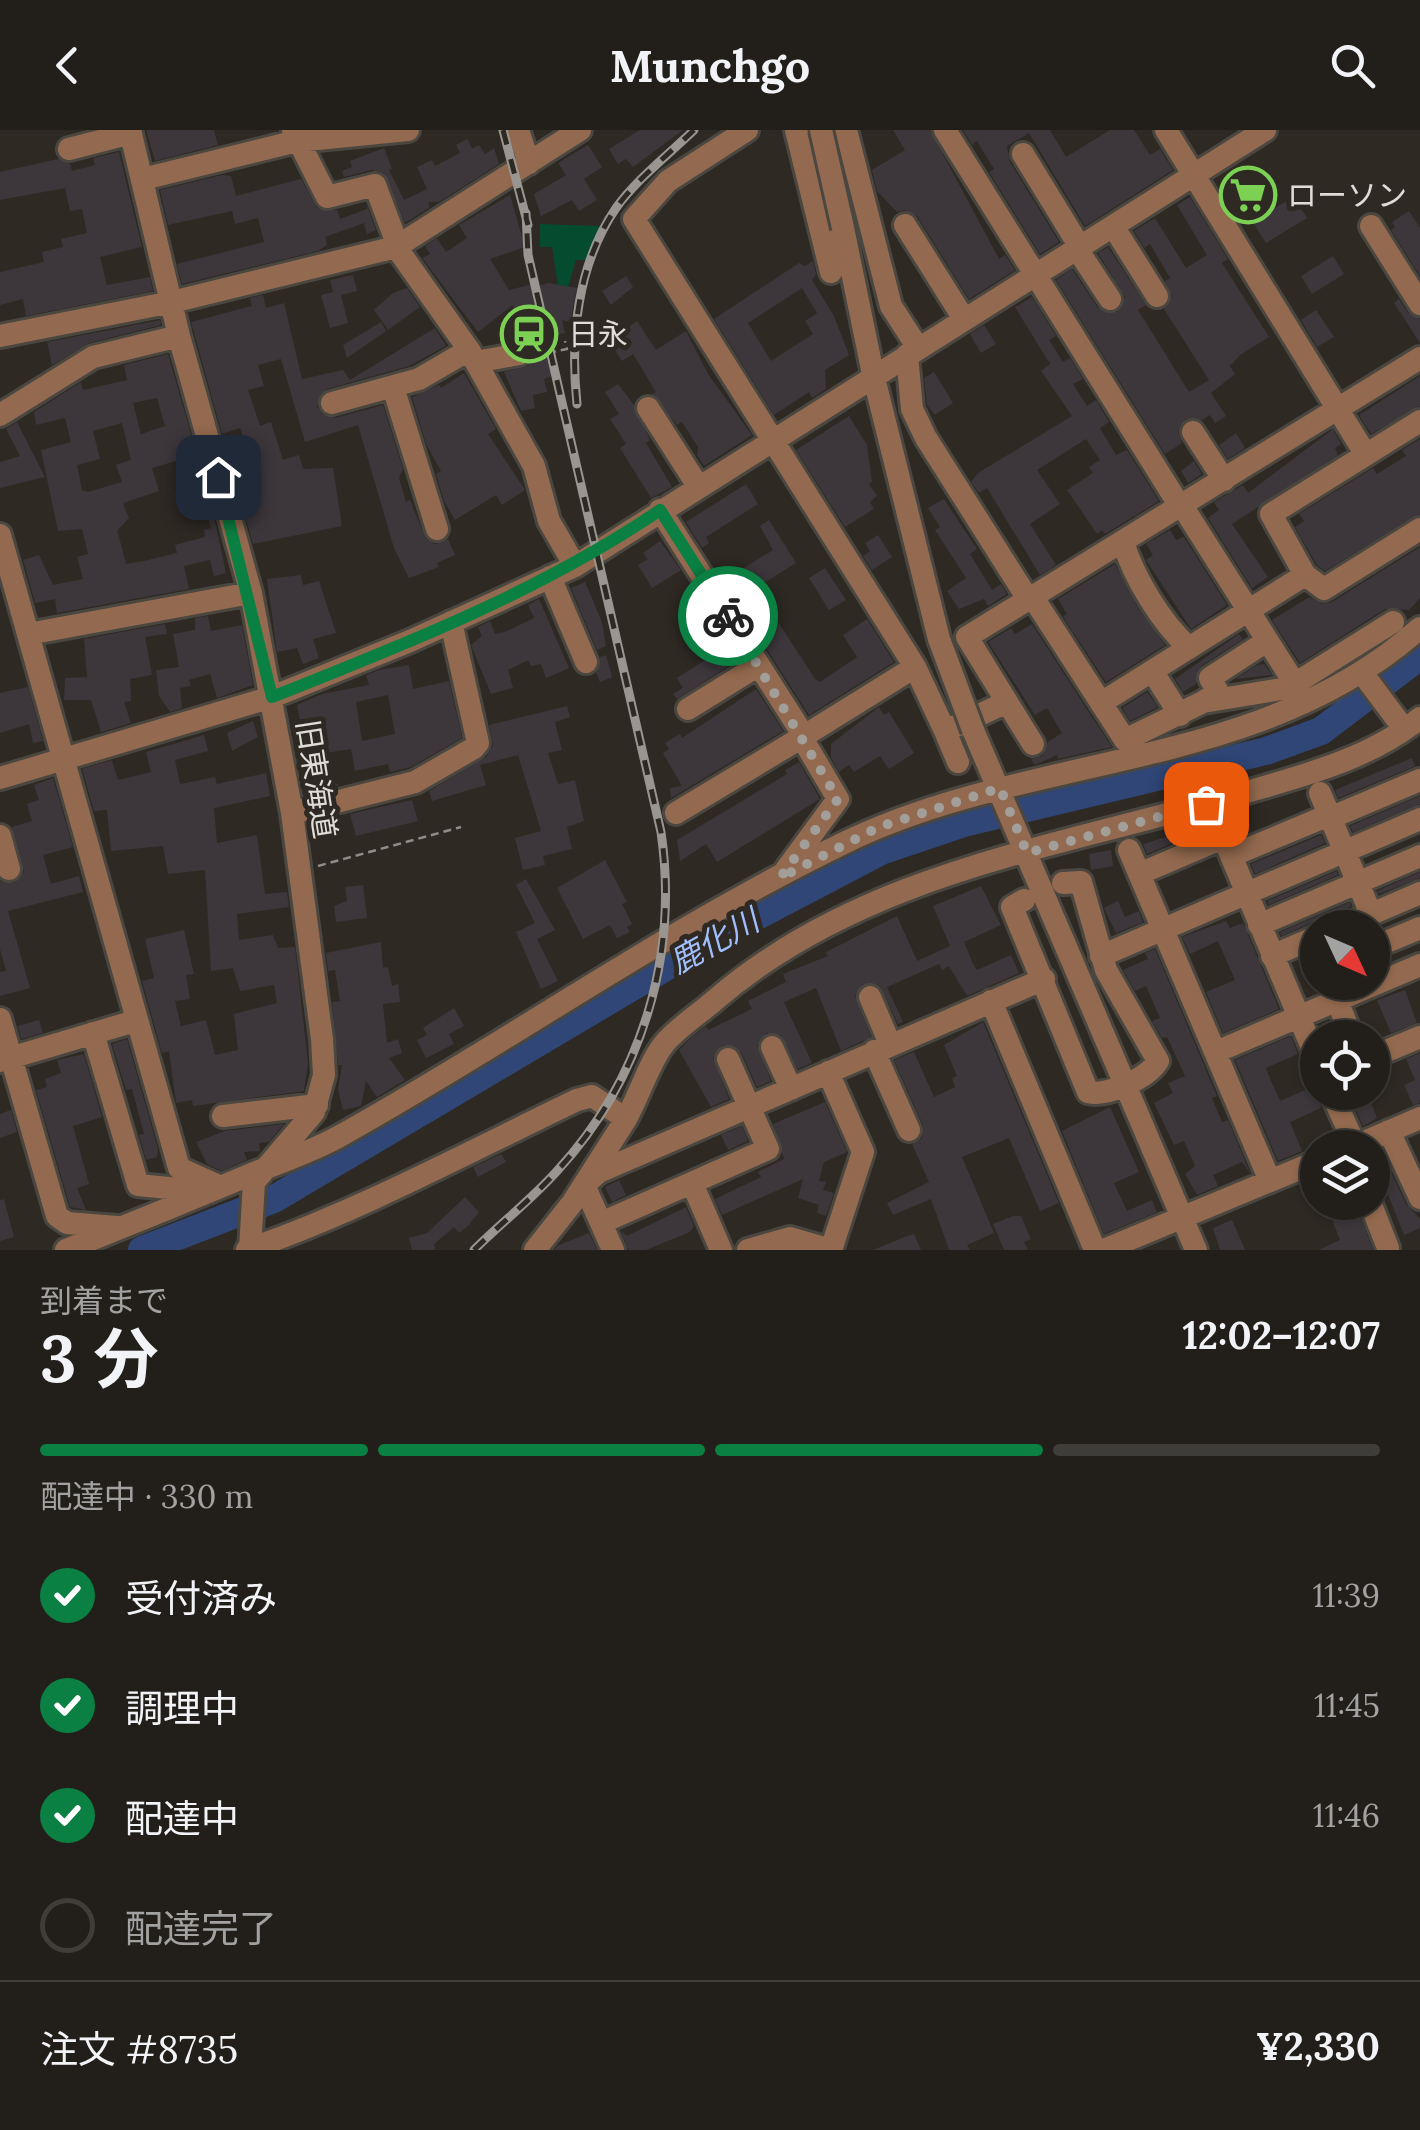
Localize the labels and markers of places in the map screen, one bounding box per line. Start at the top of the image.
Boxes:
supermarket icon: ローソン [1218,165,1278,225]
place label: ローソン [1287,176,1407,214]
station icon: 日永 [499,304,559,364]
place label: 日永 [568,315,628,353]
pin [176,435,261,520]
pin [1164,762,1249,847]

